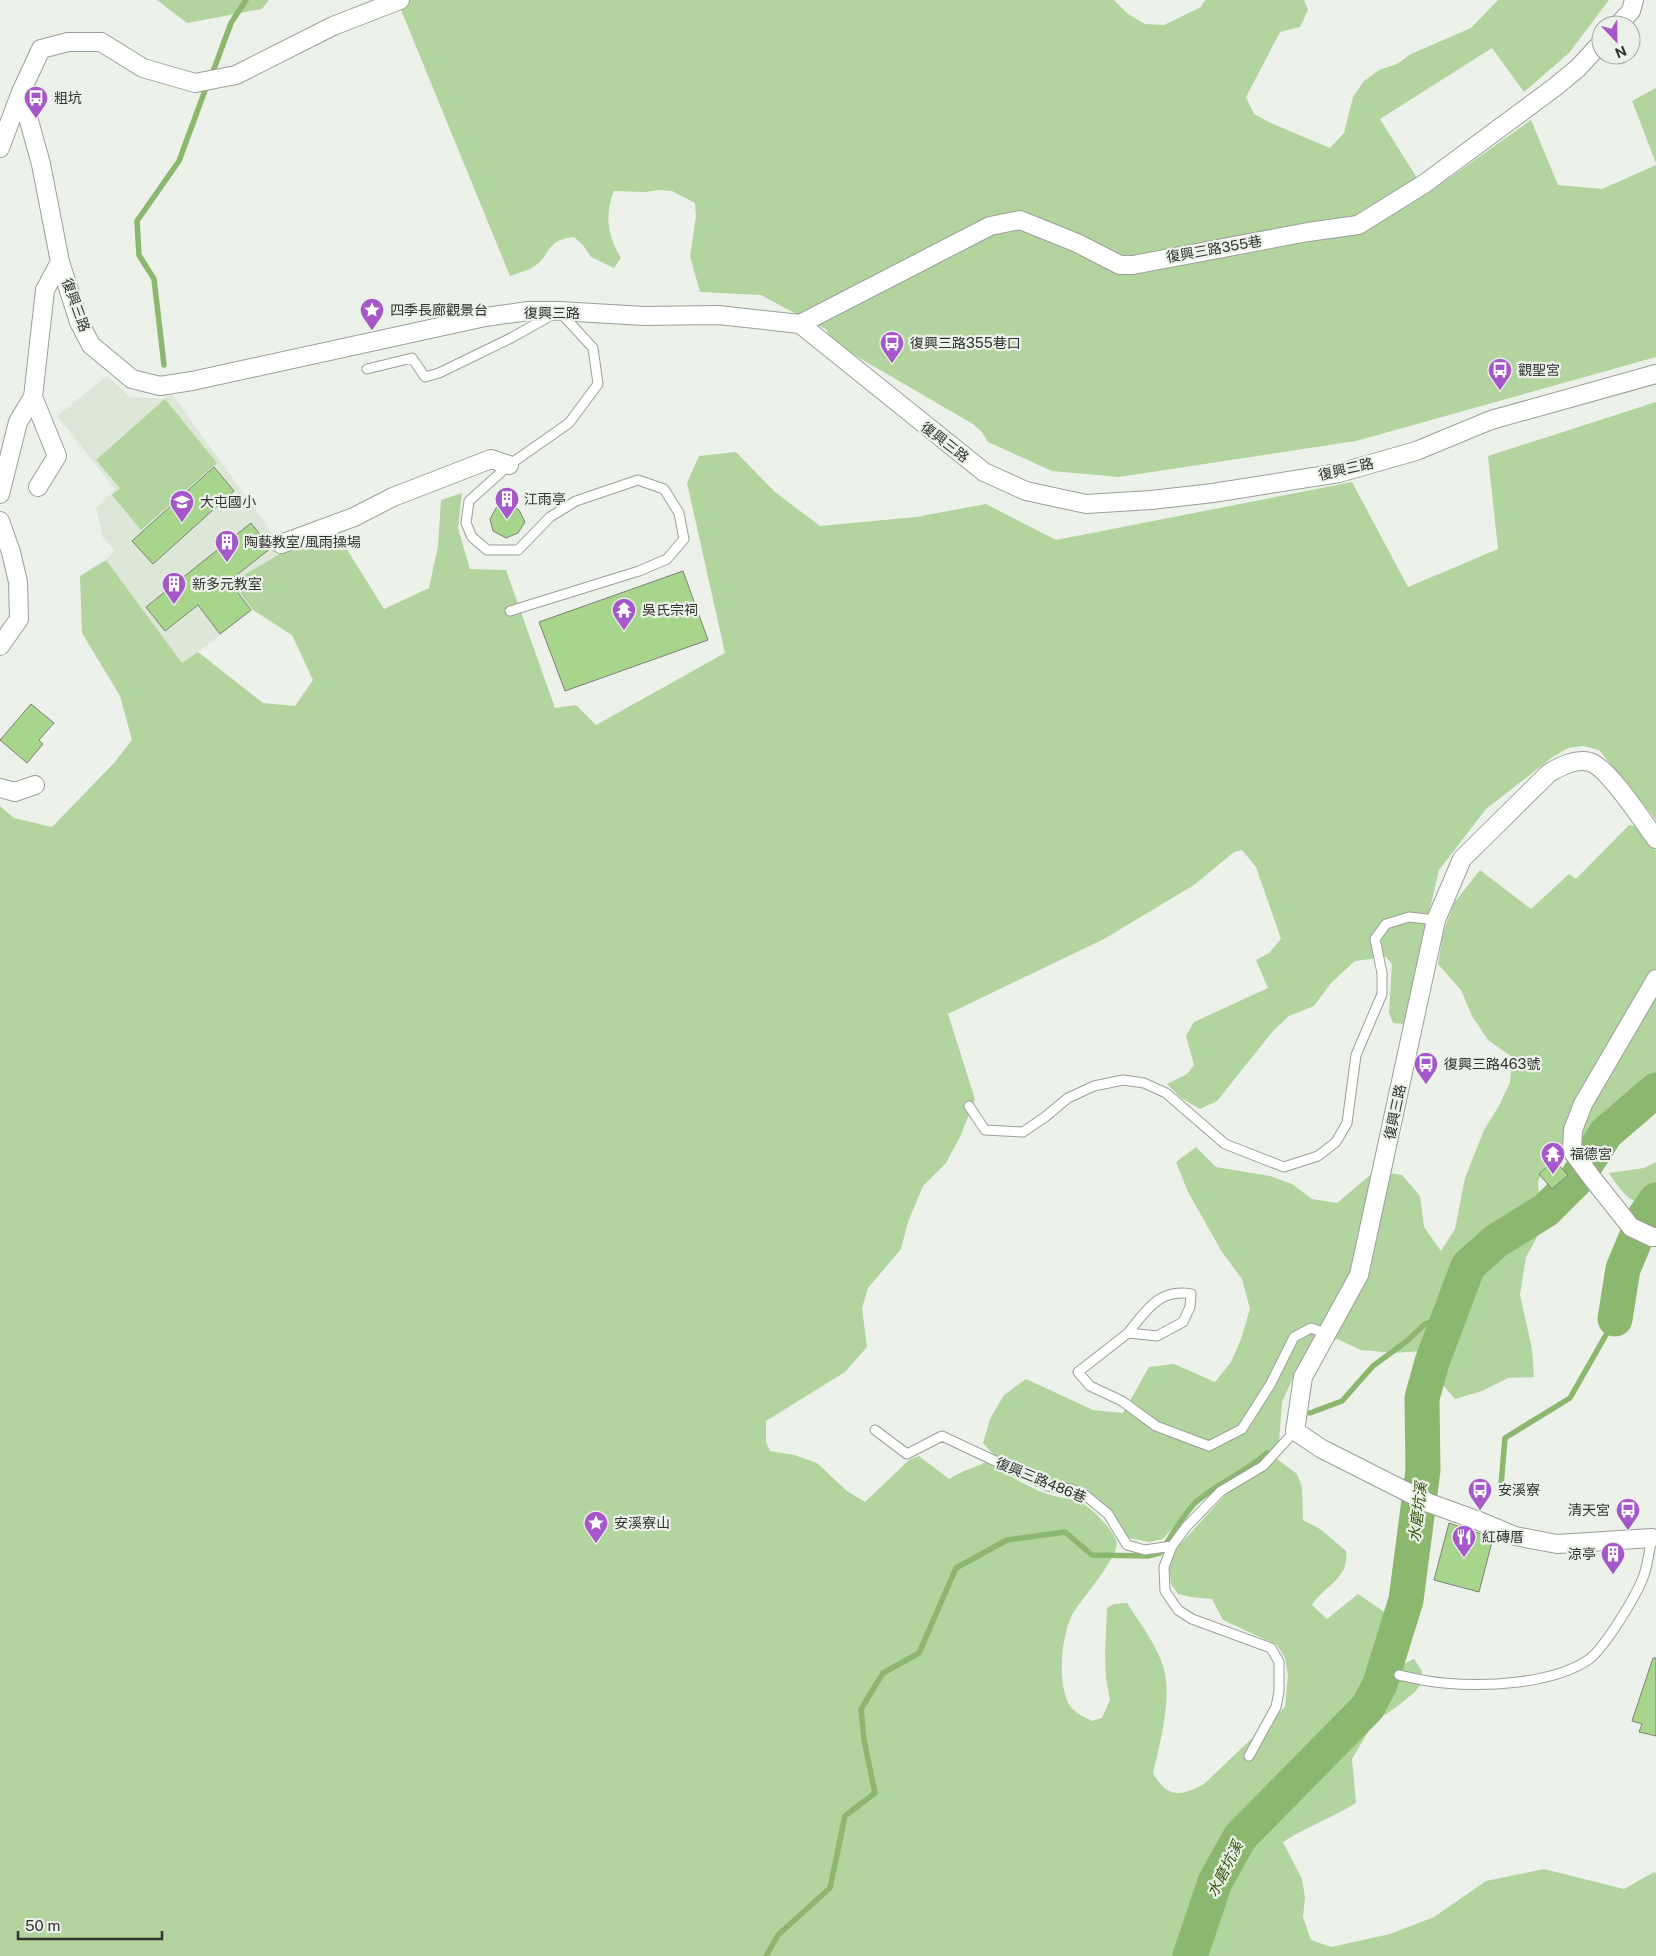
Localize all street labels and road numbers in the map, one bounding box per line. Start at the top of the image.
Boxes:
street label: 復興三路355巷 [1165,233,1263,265]
street label: 復興三路 [59,276,93,334]
street label: 復興三路 [524,305,580,321]
street label: 復興三路 [918,418,972,466]
street label: 復興三路 [1317,455,1375,483]
street label: 復興三路 [1381,1083,1409,1141]
street label: 復興三路486巷 [993,1455,1089,1505]

